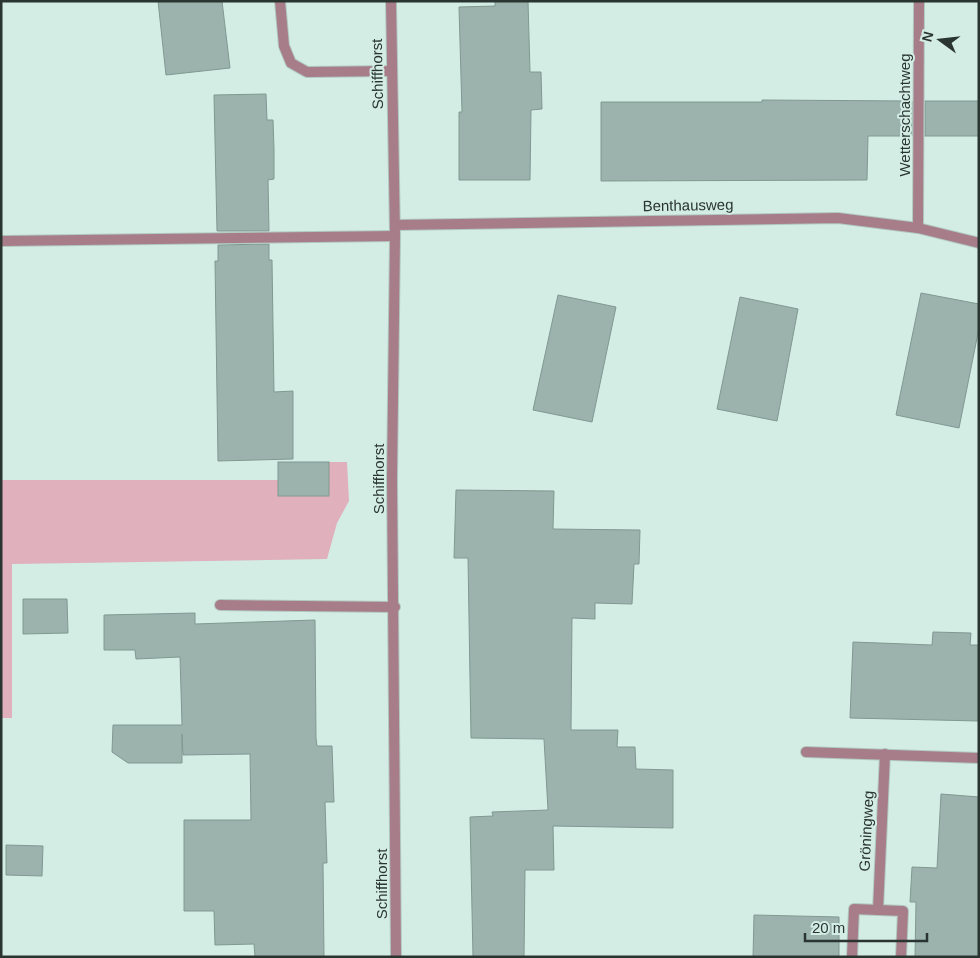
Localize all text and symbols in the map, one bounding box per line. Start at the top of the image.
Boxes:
north arrow [915,15,965,65]
text: N [918,30,936,44]
street label: Schiffhorst [368,38,386,109]
street label: Wetterschachtweg [896,53,913,177]
street label: Benthausweg [642,196,734,214]
street label: Schiffhorst [370,443,387,514]
street label: Gröningweg [855,790,877,872]
street label: Schiffhorst [373,848,390,919]
scale bar [805,910,928,942]
text: 20 m [812,919,845,936]

